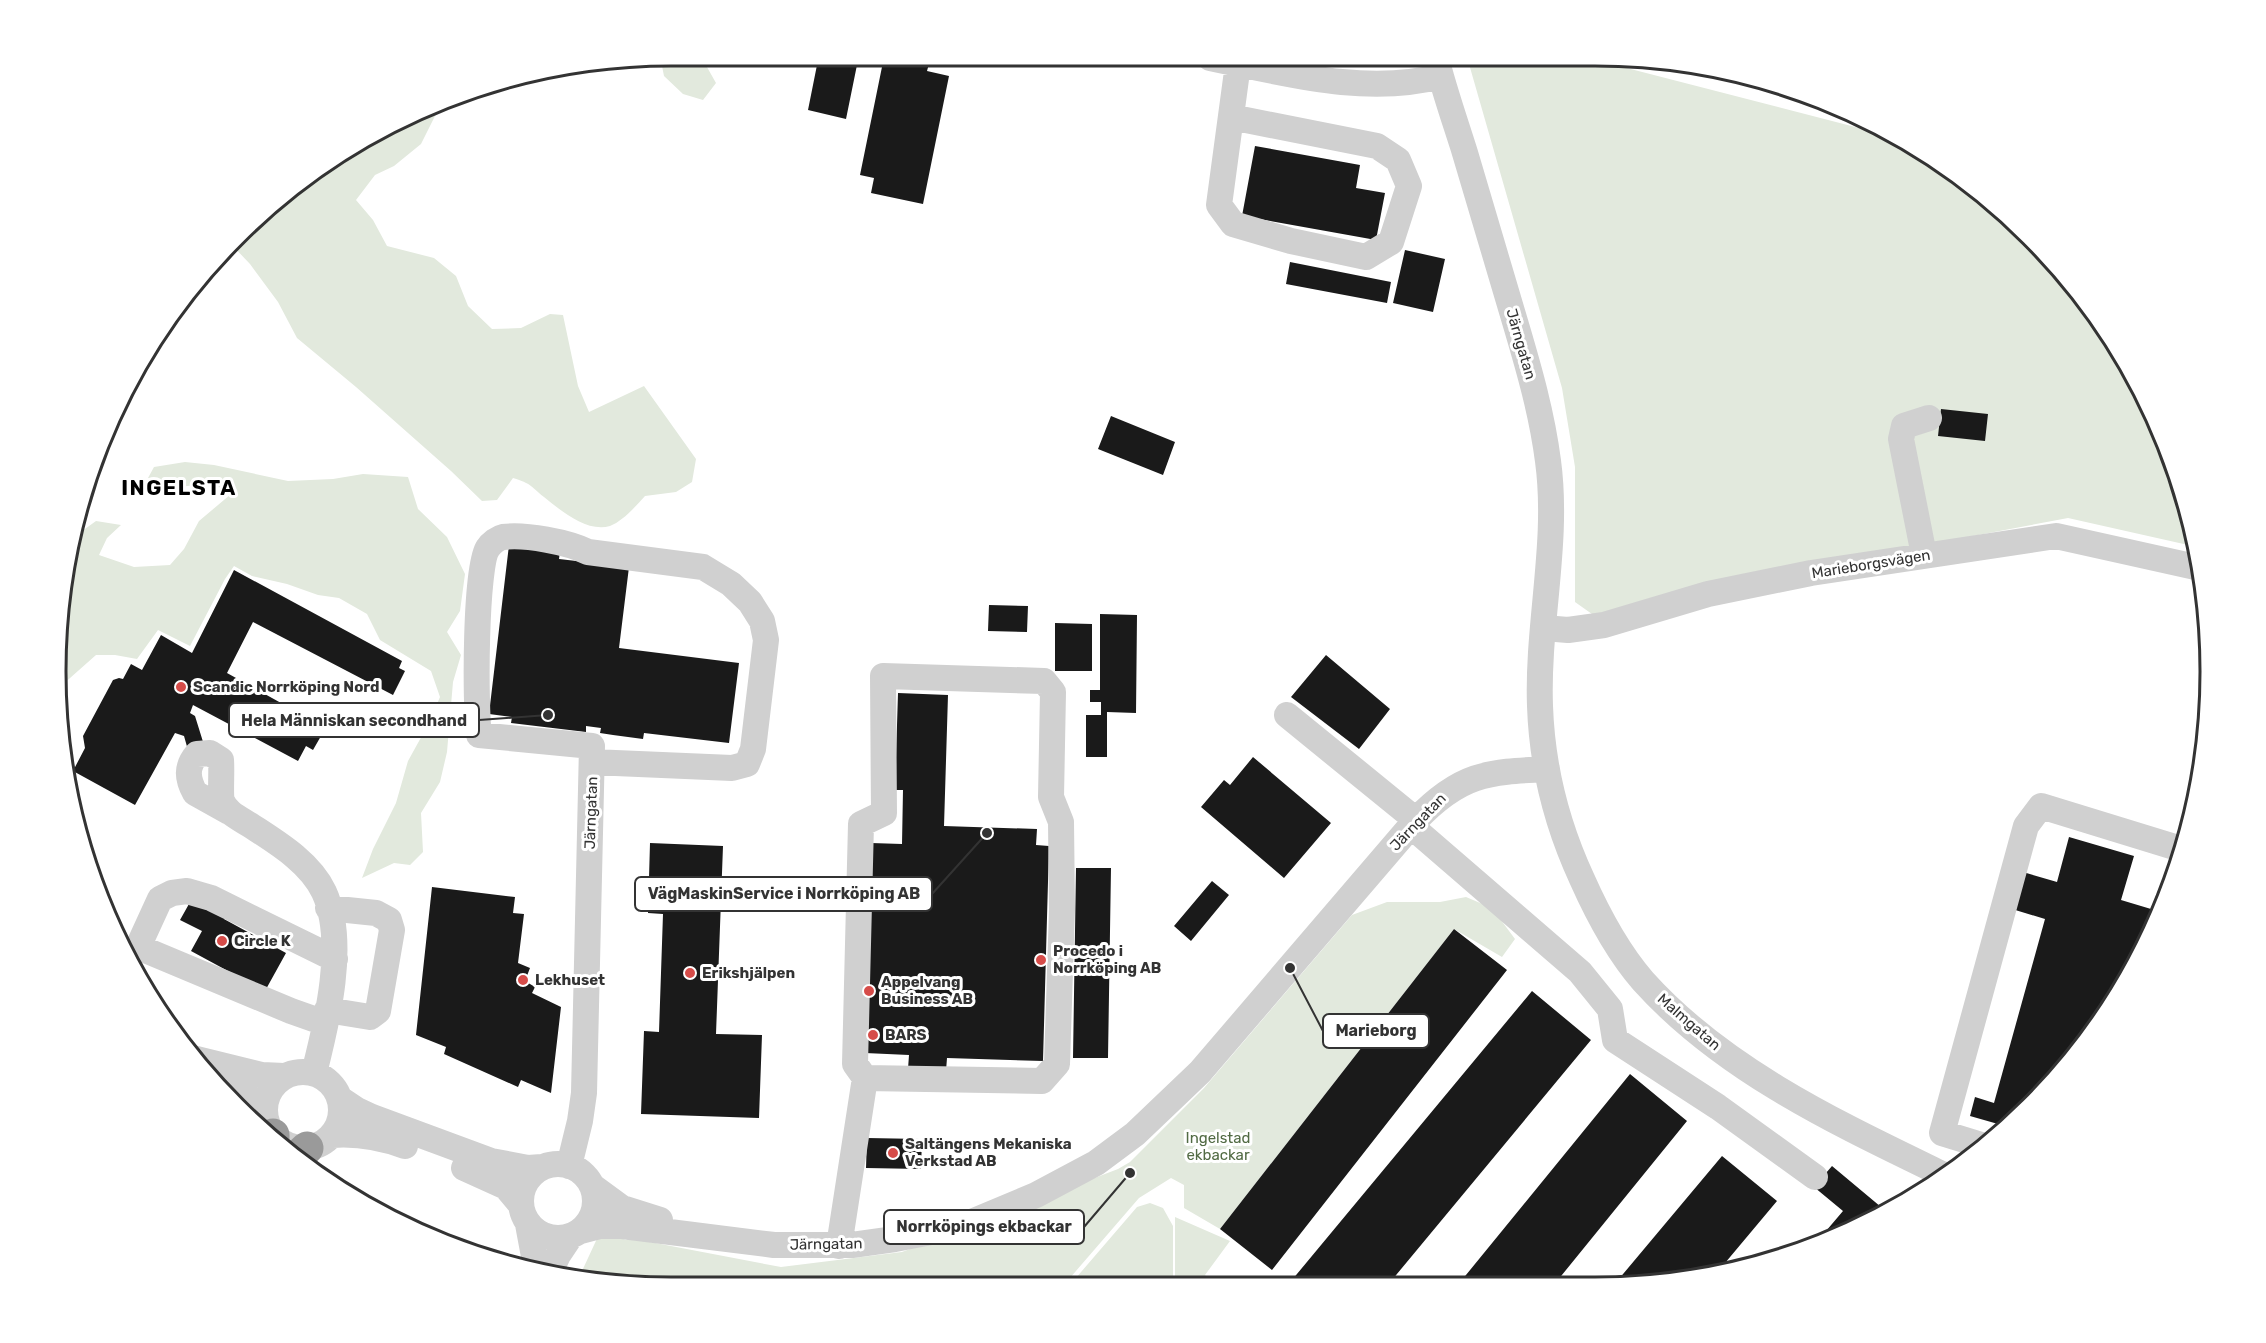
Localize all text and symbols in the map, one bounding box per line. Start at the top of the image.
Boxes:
street label: Järngatan [1502,306,1540,382]
district label: INGELSTA [121,475,237,500]
street label: Marieborgsvägen [1810,546,1932,582]
place label: Scandic Norrköping Nord [193,678,380,696]
marker: Scandic Norrköping Nord [174,680,188,694]
callout: Hela Människan secondhand [229,703,479,737]
text: Hela Människan secondhand [241,711,467,730]
street label: Järngatan [581,776,601,850]
street label: Järngatan [1386,790,1450,854]
callout: VägMaskinService i Norrköping AB [635,877,932,911]
text: VägMaskinService i Norrköping AB [648,884,920,903]
place label: Circle K [234,932,291,950]
marker: Circle K [215,934,229,948]
place label: Procedo i Norrköping AB [1053,942,1161,977]
marker: Procedo i Norrköping AB [1034,953,1048,967]
place label: Erikshjälpen [702,964,795,982]
marker: Erikshjälpen [683,966,697,980]
place label: Lekhuset [535,971,605,989]
marker: Lekhuset [516,973,530,987]
place label: Appelvang Business AB [881,973,973,1008]
marker: Appelvang Business AB [862,984,876,998]
street label: Malmgatan [1654,990,1724,1054]
callout: Marieborg [1323,1014,1429,1048]
text: Marieborg [1335,1021,1417,1040]
place label: BARS [885,1026,927,1044]
marker: BARS [866,1028,880,1042]
park label: Ingelstad ekbackar [1186,1129,1250,1164]
place label: Saltängens Mekaniska Verkstad AB [905,1135,1072,1170]
marker: Saltängens Mekaniska Verkstad AB [886,1146,900,1160]
callout: Norrköpings ekbackar [884,1210,1084,1244]
text: Norrköpings ekbackar [896,1217,1073,1236]
street label: Järngatan [789,1234,863,1254]

